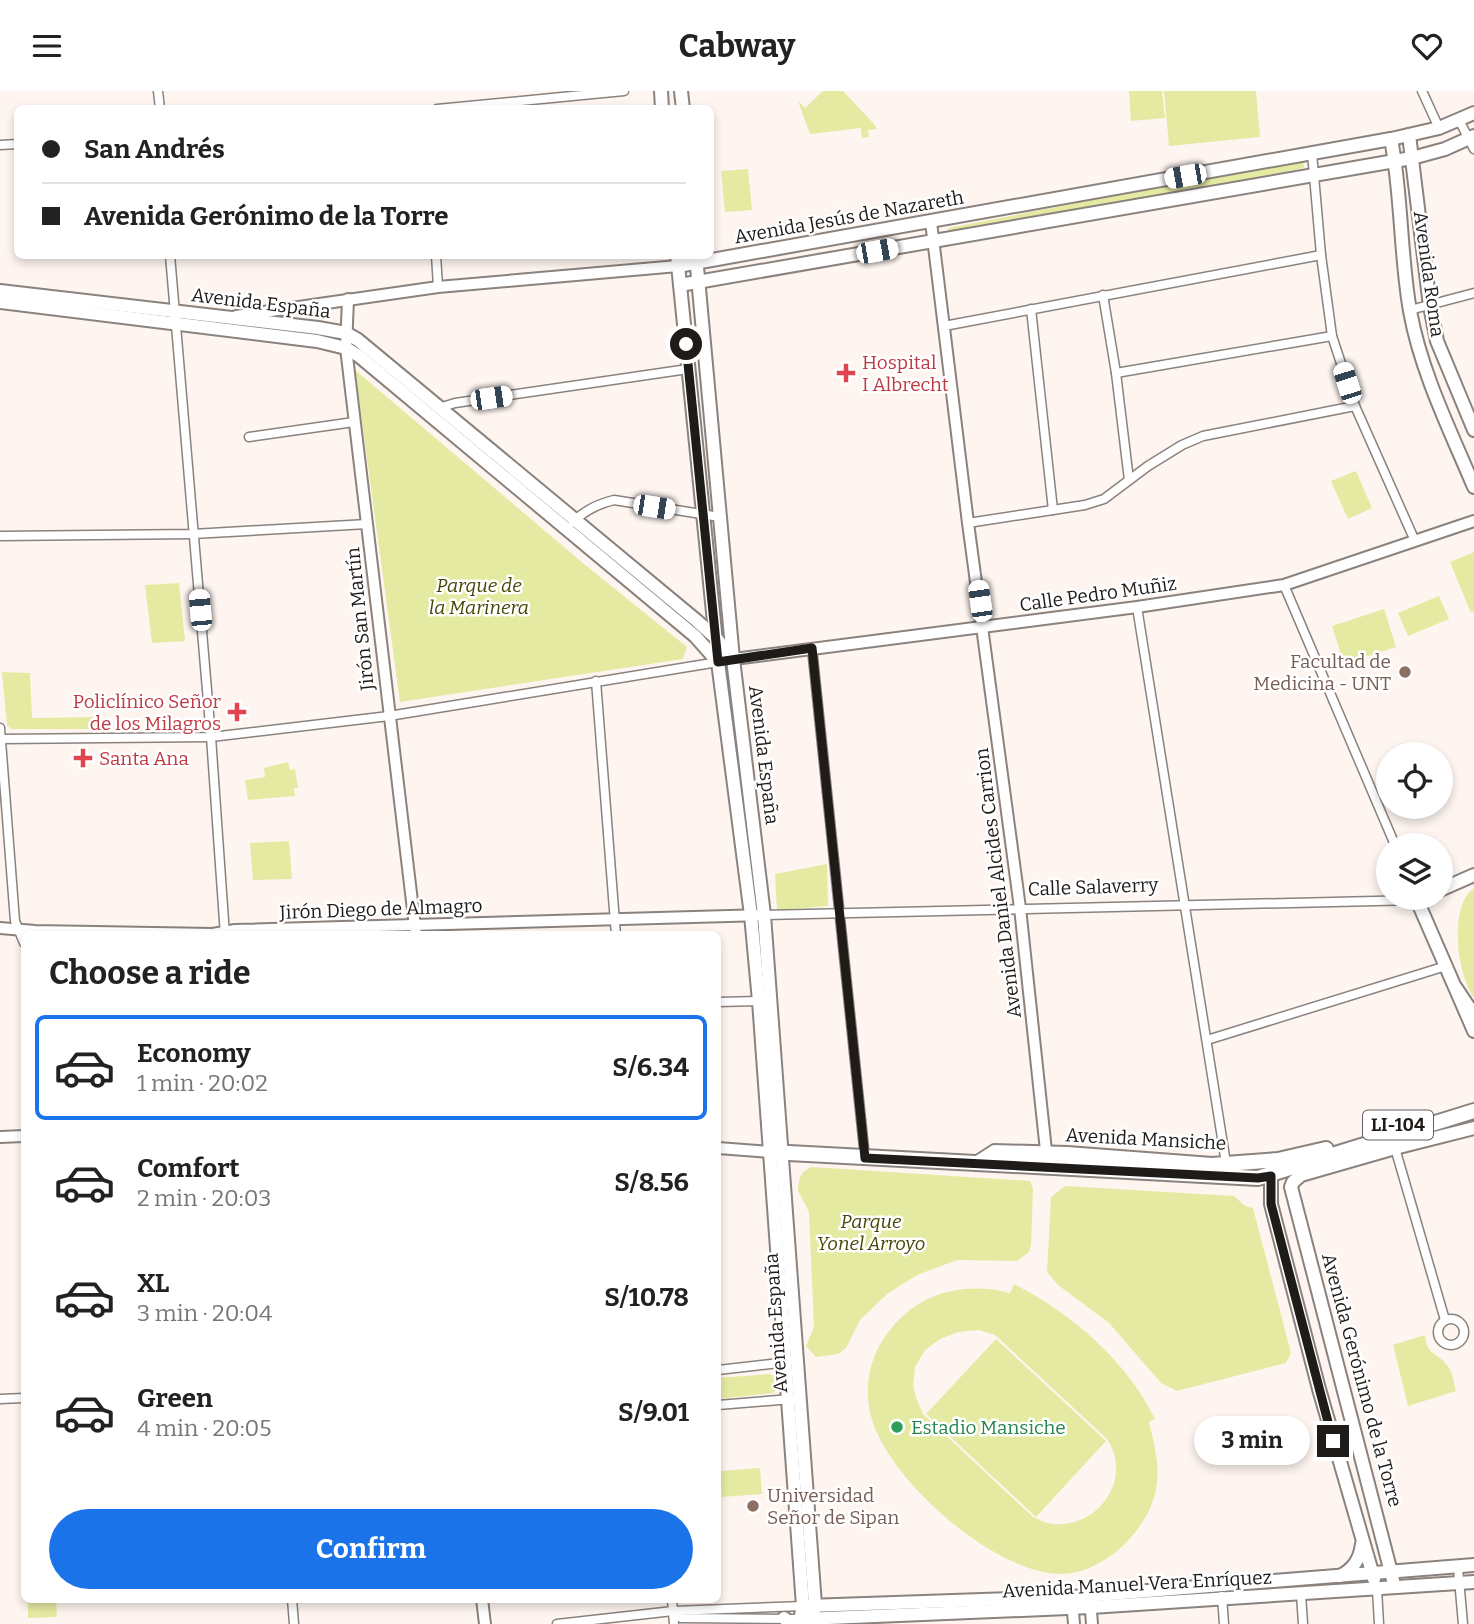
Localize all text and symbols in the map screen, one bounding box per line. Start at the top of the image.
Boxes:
icon: menu [28,27,66,65]
text: Cabway [679,27,795,65]
icon: heart [1408,27,1446,65]
text: San Andrés [84,134,225,165]
car [1163,162,1208,190]
street label: Avenida Jesús de Nazareth [732,185,966,249]
text: Avenida Gerónimo de la Torre [84,201,449,232]
street label: Avenida Roma [1409,210,1449,339]
car [855,237,900,265]
street label: Avenida España [190,283,333,323]
route start [670,328,702,360]
place label: Hospital I Albrecht [862,351,949,396]
car [1331,360,1364,406]
marker: Hospital I Albrecht [836,363,856,383]
car [469,385,514,411]
car [632,493,677,521]
street label: Jirón San Martín [341,546,379,693]
street label: Calle Pedro Muñiz [1018,572,1178,616]
park label: Parque de la Marinera [429,574,529,619]
car [967,579,994,623]
car [188,588,213,632]
place label: Facultad de Medicina - UNT [1253,650,1391,695]
marker: Facultad de Medicina - UNT [1397,664,1413,680]
street label: Avenida España [744,684,784,827]
place label: Policlínico Señor de los Milagros [73,690,222,735]
marker: Policlínico Señor de los Milagros [227,702,247,722]
map controls [1376,742,1453,910]
button: locate [1376,742,1453,819]
place label: Santa Ana [99,747,189,770]
street label: Avenida Daniel Alcides Carrion [970,747,1026,1019]
marker: Santa Ana [73,748,93,768]
button: layers [1376,833,1453,910]
street label: Calle Salaverry [1027,873,1160,901]
street label: Jirón Diego de Almagro [278,894,483,924]
text: Choose a ride [49,954,250,992]
icon: car [53,1036,116,1099]
text: Economy [137,1038,251,1069]
text: S/6.34 [612,1052,689,1083]
text: 1 min · 20:02 [137,1069,268,1097]
road number: LI-104 [1363,1111,1433,1140]
street label: Avenida Mansiche [1065,1123,1227,1155]
icon: car [53,1151,116,1214]
text: Comfort [137,1153,240,1184]
text: S/8.56 [614,1167,689,1198]
text: 2 min · 20:03 [137,1184,271,1212]
park label: Parque Yonel Arroyo [817,1210,925,1255]
street label: Avenida Gerónimo de la Torre [1317,1251,1407,1509]
street label: Avenida España [760,1252,792,1394]
icon: car [53,1266,116,1329]
text: XL [137,1268,169,1299]
text: S/10.78 [604,1282,689,1313]
text: 3 min · 20:04 [137,1299,272,1327]
icon: car [53,1381,116,1444]
text: Green [137,1383,213,1414]
text: S/9.01 [618,1397,689,1428]
text: 4 min · 20:05 [137,1414,272,1442]
place label: Estadio Mansiche [911,1416,1066,1439]
callout: 3 min [1193,1417,1308,1465]
marker: Estadio Mansiche [889,1419,905,1435]
route end [1317,1425,1349,1457]
text: 3 min [1221,1426,1283,1454]
place label: Universidad Señor de Sipan [767,1484,899,1529]
marker: Universidad Señor de Sipan [745,1498,761,1514]
button: Confirm [49,1509,693,1589]
street label: Avenida Manuel Vera Enríquez [1002,1565,1272,1603]

